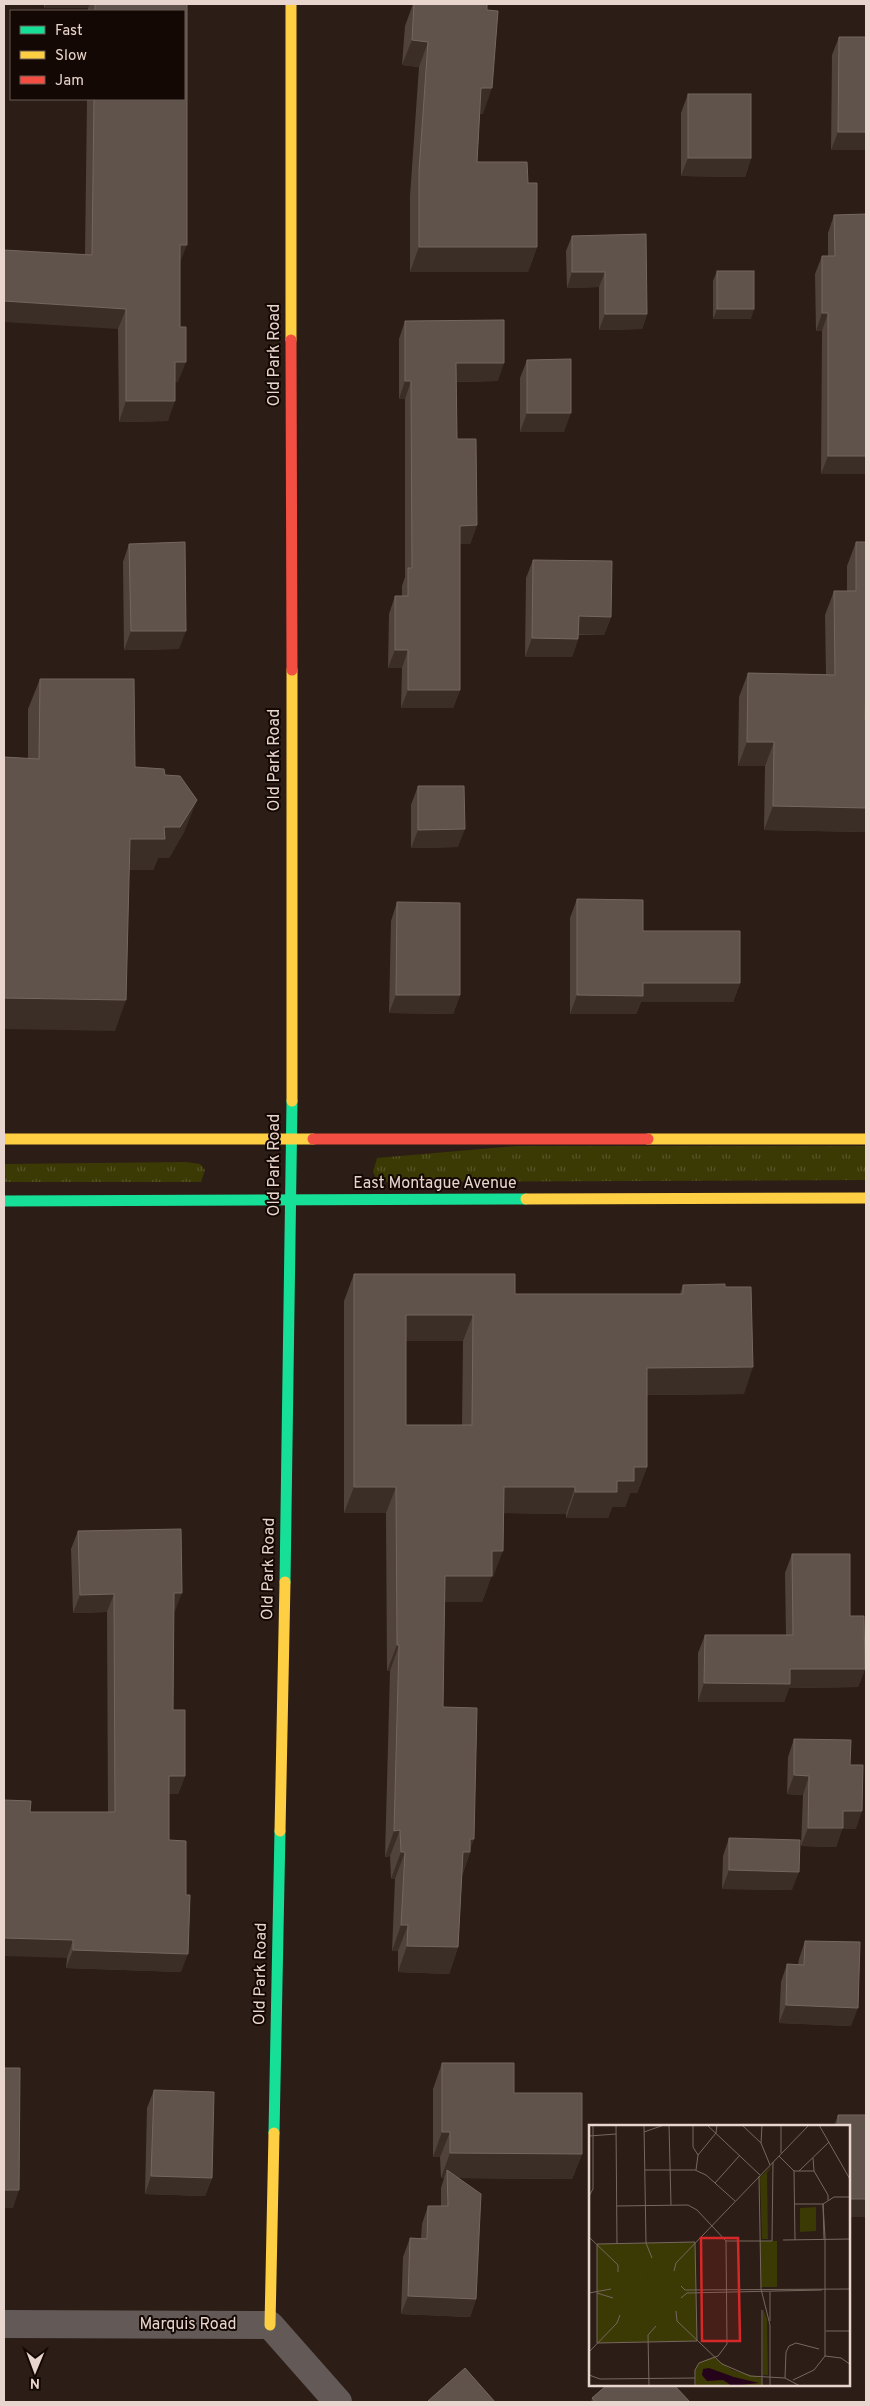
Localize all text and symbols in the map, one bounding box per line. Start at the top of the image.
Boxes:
legend [10,10,185,100]
text: Fast [55,22,83,41]
text: Slow [55,47,87,66]
text: Jam [55,72,84,91]
street label: Old Park Road [265,304,285,406]
street label: Old Park Road [265,709,285,811]
street label: Old Park Road [265,1114,285,1216]
street label: East Montague Avenue [353,1174,517,1194]
street label: Old Park Road [258,1518,280,1620]
street label: Old Park Road [250,1923,272,2025]
inset map [589,2125,850,2386]
street label: Marquis Road [139,2315,237,2335]
north arrow [10,2346,60,2396]
text: N [30,2374,40,2391]

